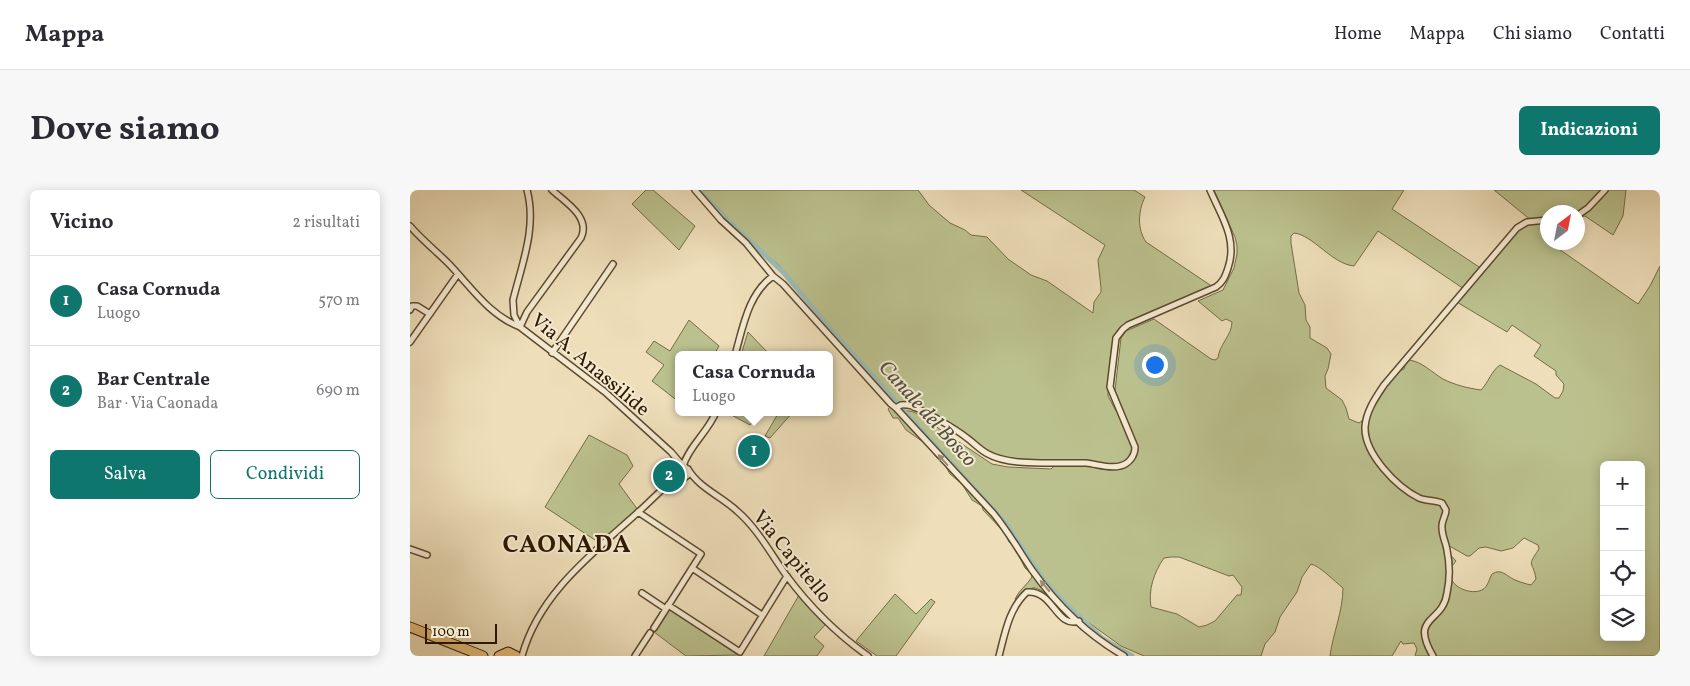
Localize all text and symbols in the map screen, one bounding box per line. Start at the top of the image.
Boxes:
text: Mappa [25,18,104,52]
text: Home [1334,22,1382,47]
text: Mappa [1410,22,1465,47]
text: Chi siamo [1493,22,1572,47]
text: Contatti [1600,22,1665,47]
text: Dove siamo [30,106,220,154]
button: Indicazioni [1519,106,1660,155]
north arrow [1540,205,1585,250]
text: Vicino [50,208,114,237]
text: 2 risultati [292,212,360,234]
text: Casa Cornuda [97,277,220,303]
text: 1 [63,290,69,312]
text: 570 m [318,290,360,312]
text: Luogo [97,303,140,325]
street label: Via A. Anassilide [524,307,655,424]
popup [675,351,833,416]
your location [1142,352,1168,378]
water label: Canale del Bosco [871,354,983,474]
text: Casa Cornuda [692,360,816,386]
text: Bar Centrale [97,367,210,393]
text: 2 [62,380,70,402]
text: 690 m [316,380,360,402]
text: Luogo [692,386,736,408]
text: Bar · Via Caonada [97,393,218,415]
pin: 1 [738,432,770,470]
button: Salva [50,450,200,499]
button: Condividi [210,450,360,499]
one-way arrow [938,453,949,466]
pin: 2 [653,457,685,495]
map controls [1600,461,1645,641]
button: + [1600,461,1645,506]
street label: Via Capitello [745,505,838,610]
button: − [1600,506,1645,551]
district label: CAONADA [503,528,631,563]
button: locate [1600,551,1645,596]
one-way arrow [1040,580,1051,592]
button: layers [1600,596,1645,641]
scale bar [425,621,498,644]
text: 100 m [432,623,470,642]

